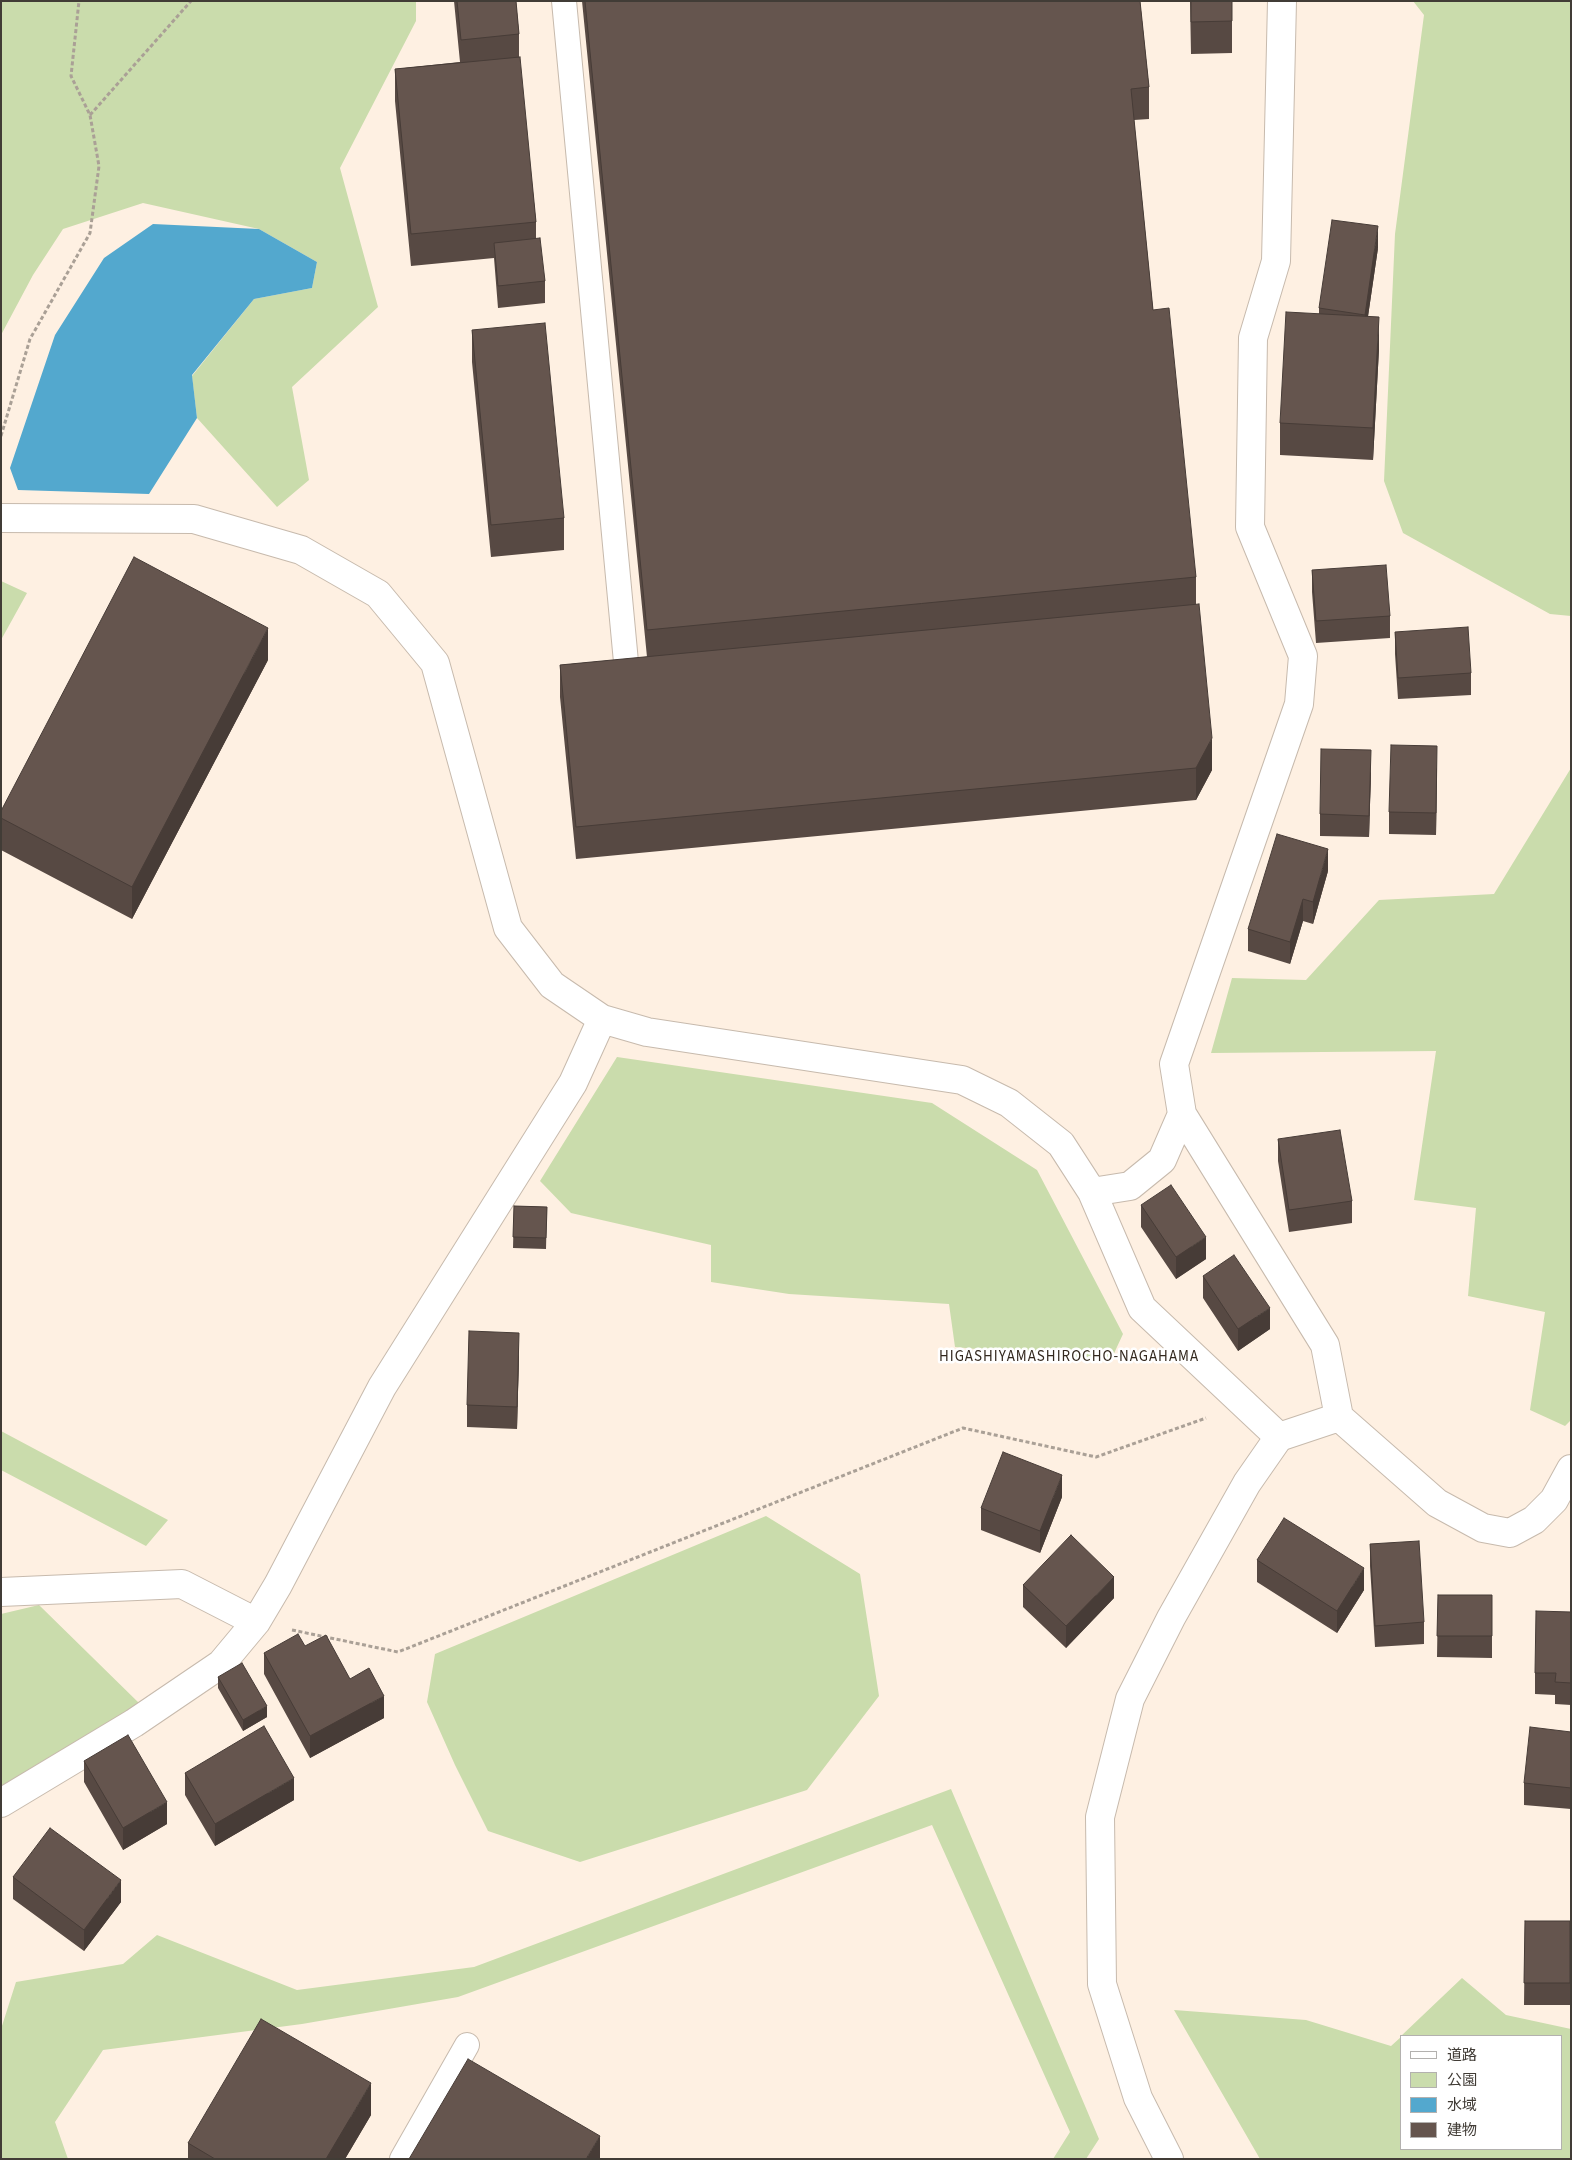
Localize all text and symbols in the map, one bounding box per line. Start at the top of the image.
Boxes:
district label: HIGASHIYAMASHIROCHO-NAGAHAMA [935,1349,1203,1367]
legend [1400,2035,1562,2150]
text: 道路 [1447,2045,1477,2066]
text: 公園 [1447,2070,1477,2091]
text: 水域 [1447,2095,1477,2116]
text: 建物 [1447,2120,1477,2141]

